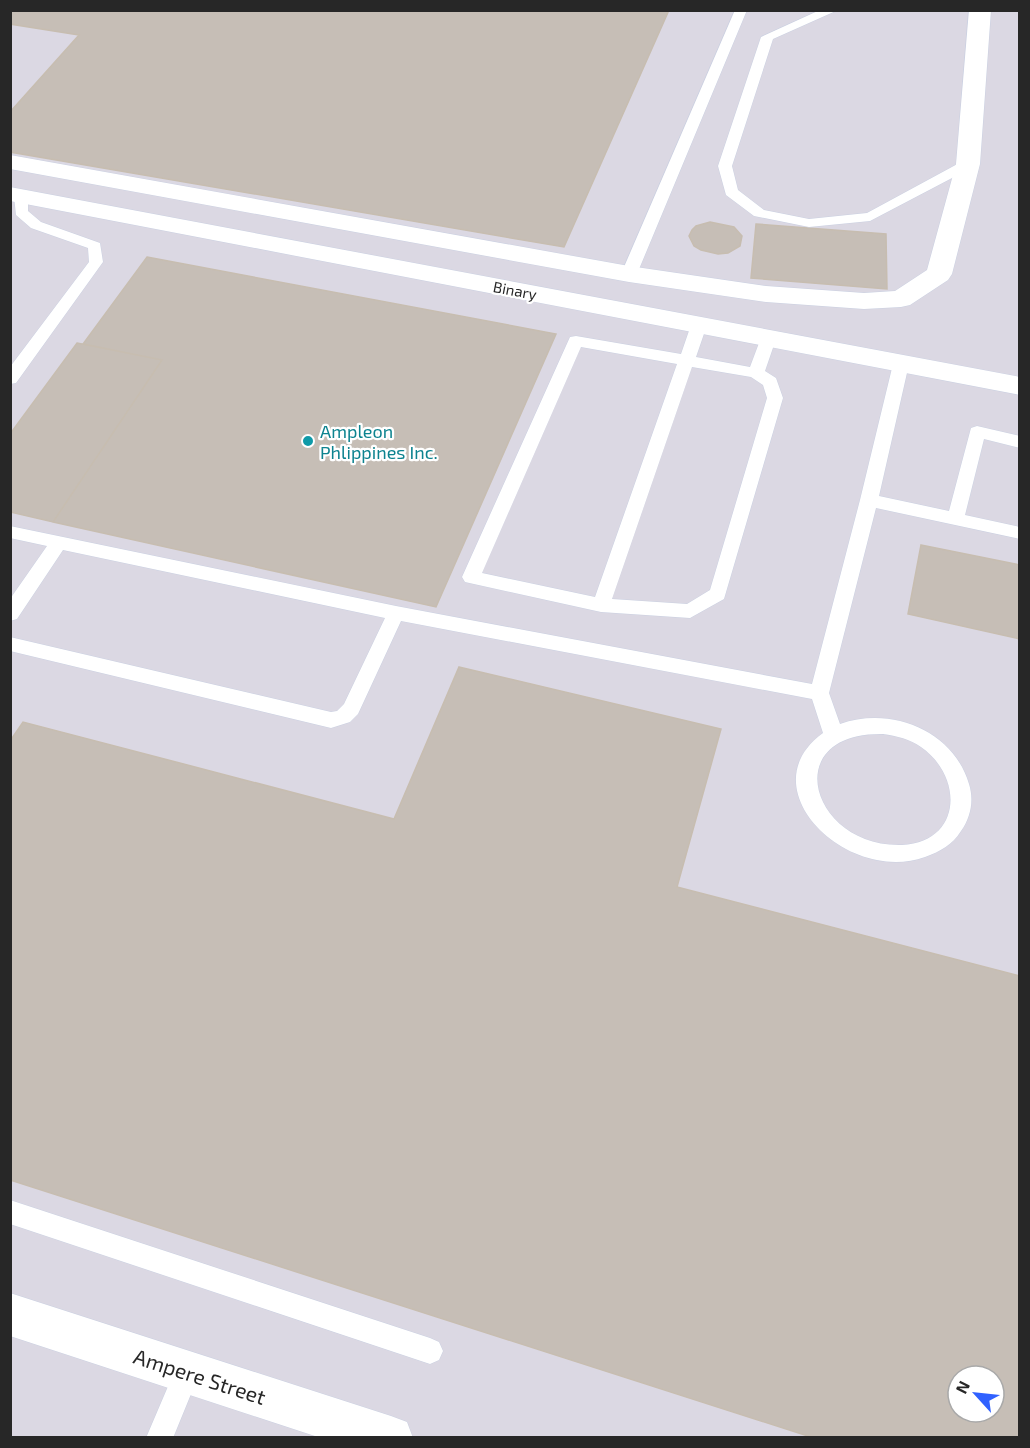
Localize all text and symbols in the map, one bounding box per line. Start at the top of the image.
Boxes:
street label: Binary [492,277,538,303]
place label: Ampleon Phlippines Inc. [320,420,438,463]
marker: Ampleon Phlippines Inc. [301,434,315,448]
street label: Ampere Street [131,1343,269,1409]
north arrow [946,1364,1006,1424]
text: N [951,1377,973,1396]

